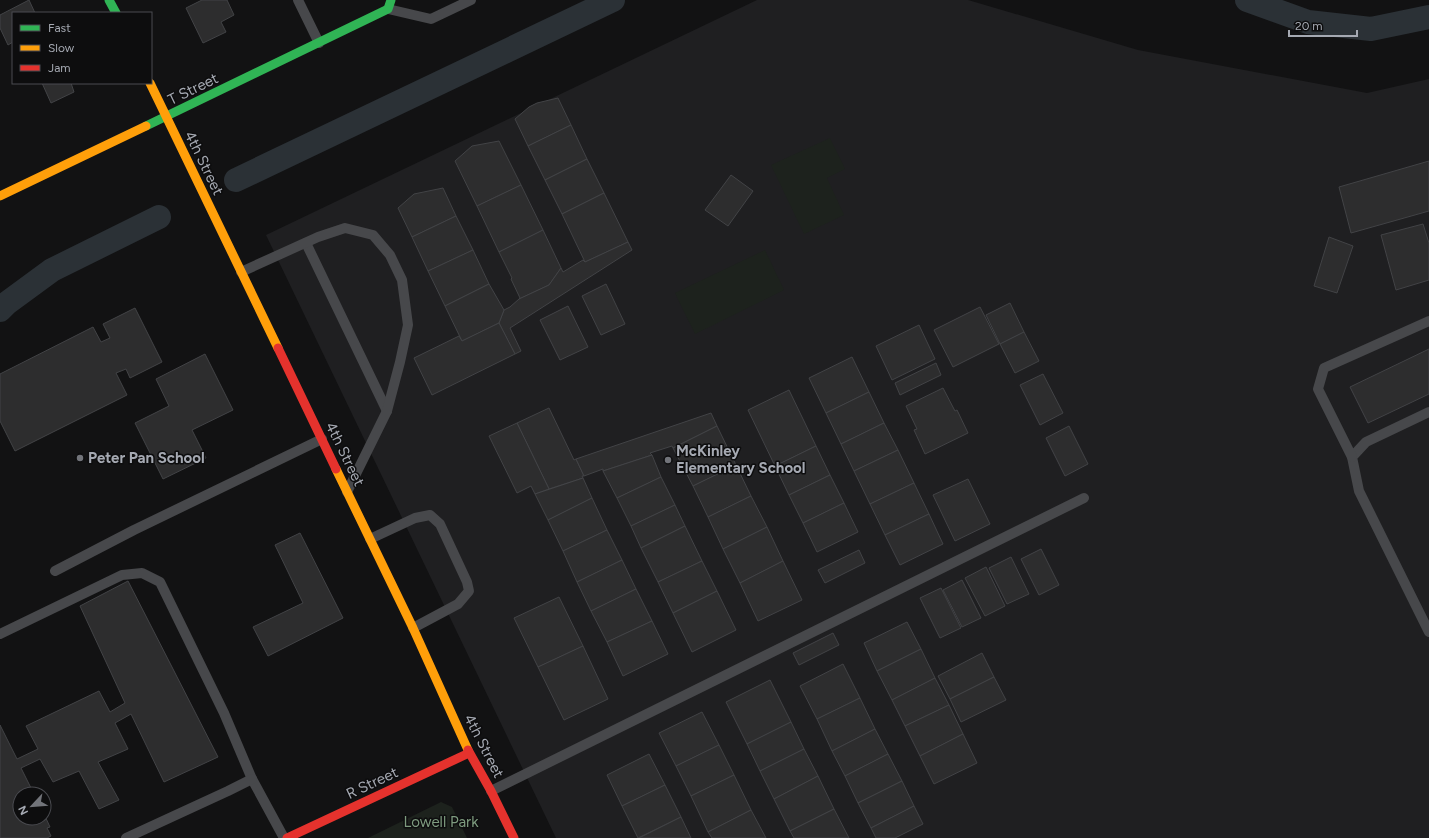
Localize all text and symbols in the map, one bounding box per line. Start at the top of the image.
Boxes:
legend [12,12,152,84]
scale bar [1289,12,1357,38]
text: 20 m [1295,19,1323,33]
text: Fast [48,21,71,35]
text: Slow [48,41,75,55]
text: Jam [48,61,71,75]
street label: T Street [165,69,221,109]
street label: 4th Street [181,128,227,198]
street label: 4th Street [322,419,368,489]
place label: McKinley Elementary School [676,442,806,477]
place label: Peter Pan School [88,449,205,467]
marker: Peter Pan School [75,453,85,463]
marker: McKinley Elementary School [663,455,673,465]
street label: 4th Street [460,711,508,781]
street label: R Street [343,763,401,803]
north arrow [12,786,52,826]
text: N [16,803,31,817]
park label: Lowell Park [404,813,479,831]

